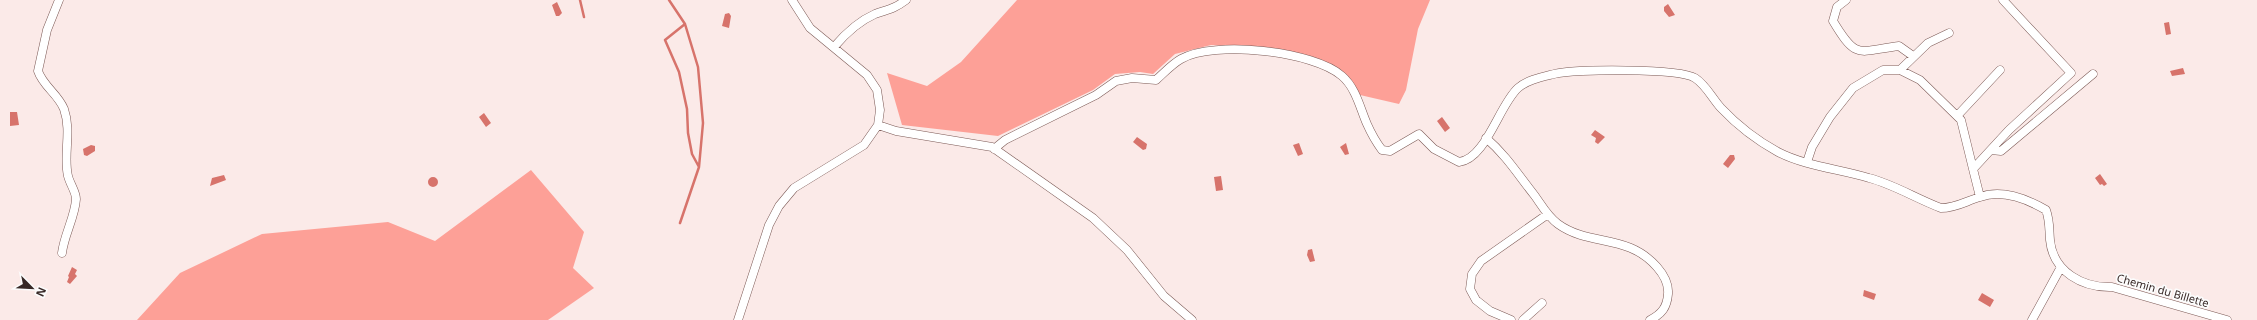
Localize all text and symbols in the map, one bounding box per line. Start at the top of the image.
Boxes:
north arrow [12,268,52,308]
street label: Chemin du Billette [2115,270,2211,310]
text: N [33,285,50,299]

